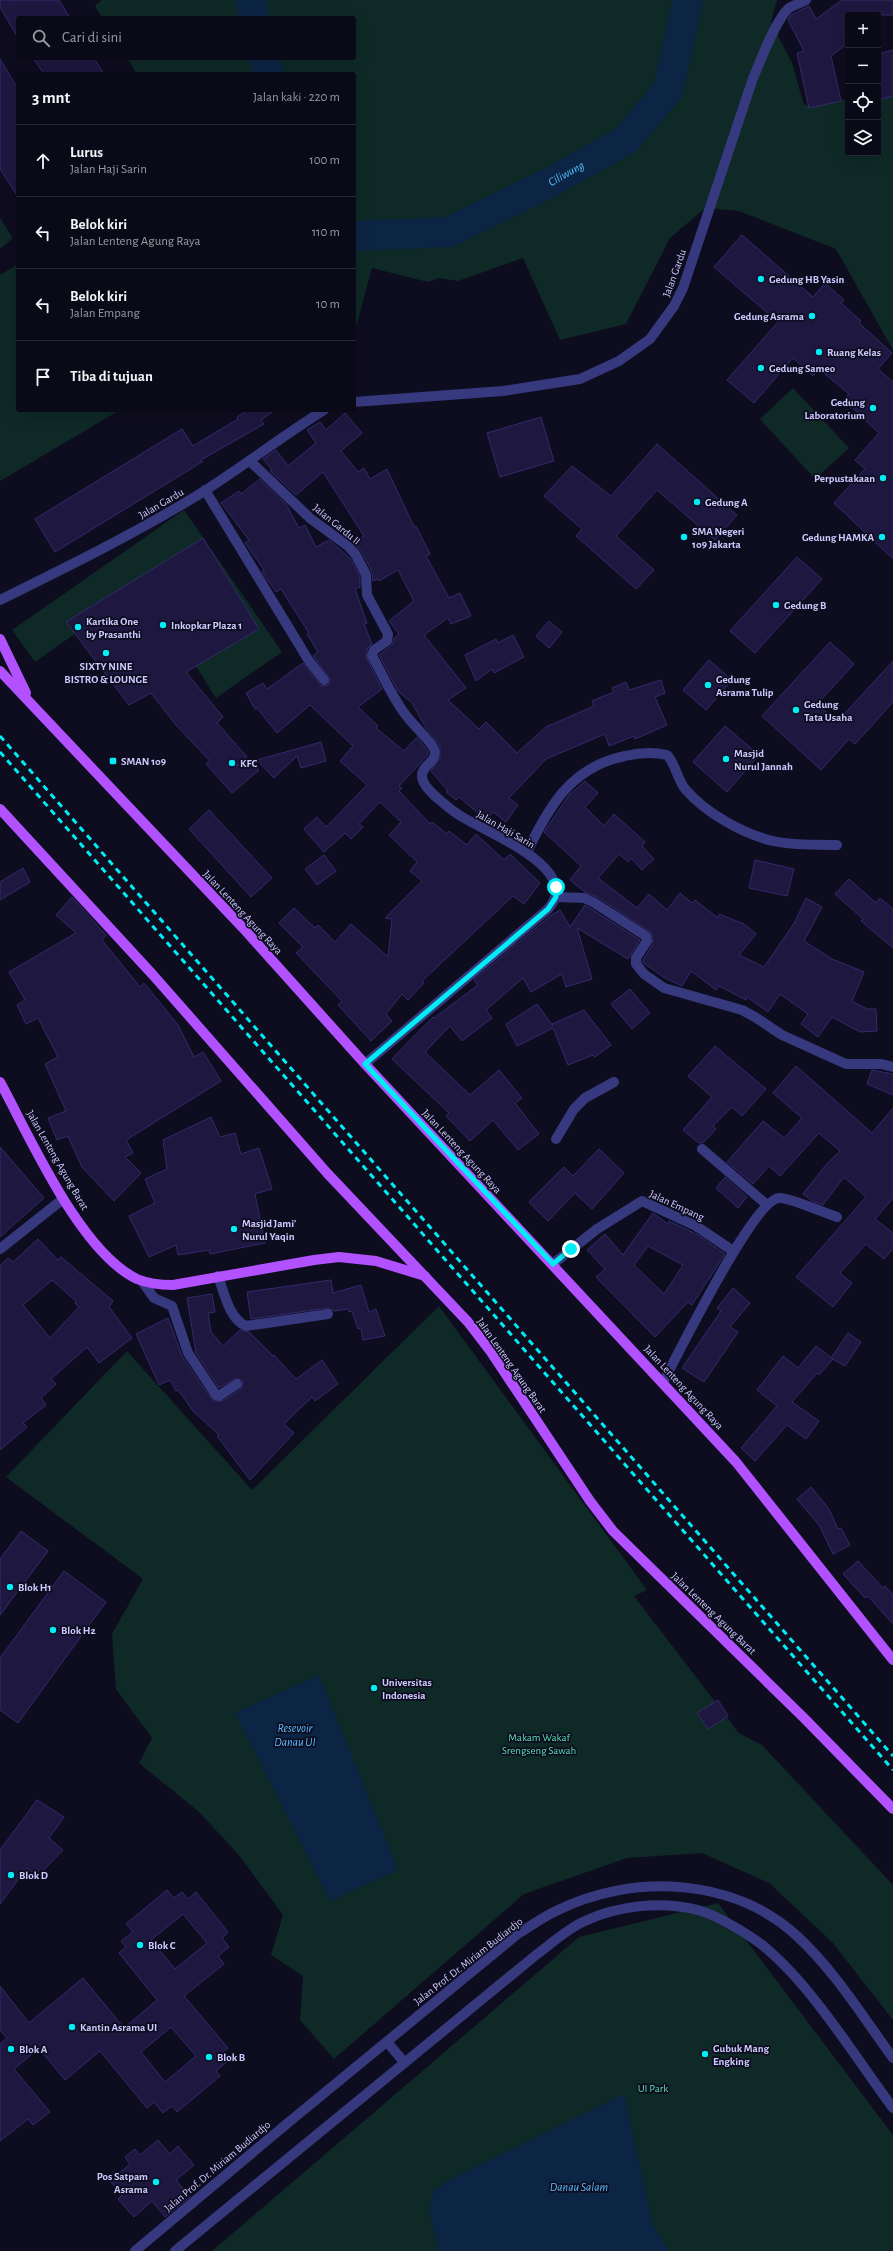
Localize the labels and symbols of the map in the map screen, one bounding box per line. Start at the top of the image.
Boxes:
water label: Ciliwung [546,159,586,188]
street label: Jalan Gardu [661,248,688,298]
marker: Gedung HB Yasin [756,274,766,284]
place label: Gedung HB Yasin [769,274,845,285]
place label: Gedung Asrama [734,311,805,322]
marker: Gedung Asrama [807,311,817,321]
marker: Ruang Kelas [814,347,824,357]
place label: Ruang Kelas [827,347,881,358]
marker: Gedung Sameo [756,363,766,373]
place label: Gedung Sameo [769,363,836,374]
place label: Gedung Laboratorium [805,397,865,421]
marker: Gedung Laboratorium [868,403,878,413]
place label: Perpustakaan [814,473,875,484]
marker: Perpustakaan [878,473,888,483]
street label: Jalan Gardu [137,486,186,521]
marker: Gedung A [692,497,702,507]
place label: Gedung A [705,497,748,508]
street label: Jalan Gardu II [311,502,362,547]
place label: SMA Negeri 109 Jakarta [692,526,744,550]
marker: SMA Negeri 109 Jakarta [679,532,689,542]
place label: Gedung HAMKA [802,532,874,543]
marker: Gedung HAMKA [877,532,887,542]
marker: Gedung B [771,600,781,610]
place label: Gedung B [784,600,827,611]
place label: Kartika One by Prasanthi [86,616,141,640]
marker: Inkopkar Plaza 1 [158,620,168,630]
place label: Inkopkar Plaza 1 [171,620,242,631]
marker: Kartika One by Prasanthi [73,622,83,632]
marker: SIXTY NINE BISTRO & LOUNGE [101,648,111,658]
place label: SIXTY NINE BISTRO & LOUNGE [64,661,148,685]
place label: Gedung Asrama Tulip [716,674,774,698]
marker: Gedung Asrama Tulip [703,680,713,690]
place label: Gedung Tata Usaha [804,699,853,723]
marker: Gedung Tata Usaha [791,705,801,715]
place label: Masjid Nurul Jannah [734,748,793,772]
marker: Masjid Nurul Jannah [721,754,731,764]
marker: SMAN 109 [108,756,118,766]
place label: SMAN 109 [121,756,166,767]
marker: KFC [227,758,237,768]
place label: KFC [240,758,257,769]
street label: Jalan Haji Sarin [475,808,537,850]
street label: Jalan Lenteng Agung Raya [201,868,284,956]
route start [547,878,565,896]
street label: Jalan Lenteng Agung Raya [420,1107,503,1195]
street label: Jalan Lenteng Agung Barat [25,1109,91,1212]
street label: Jalan Empang [648,1188,706,1223]
place label: Masjid Jami' Nurul Yaqin [242,1218,296,1242]
marker: Masjid Jami' Nurul Yaqin [229,1224,239,1234]
route end [562,1240,580,1258]
street label: Jalan Lenteng Agung Barat [475,1316,549,1415]
street label: Jalan Lenteng Agung Raya [642,1343,725,1431]
street label: Jalan Lenteng Agung Barat [669,1570,758,1657]
marker: Blok H1 [5,1582,15,1592]
place label: Blok H1 [18,1582,51,1593]
marker: Blok H2 [48,1625,58,1635]
place label: Blok H2 [61,1625,96,1636]
place label: Universitas Indonesia [382,1677,432,1701]
marker: Universitas Indonesia [369,1683,379,1693]
water label: Resevoir Danau UI [274,1722,316,1748]
park label: Makam Wakaf Srengseng Sawah [502,1732,576,1756]
marker: Blok D [6,1870,16,1880]
place label: Blok D [19,1870,48,1881]
street label: Jalan Prof. Dr. Miriam Budiardjo [412,1916,525,2007]
marker: Blok C [135,1940,145,1950]
place label: Blok C [148,1940,176,1951]
marker: Kantin Asrama UI [67,2022,77,2032]
place label: Kantin Asrama UI [80,2022,157,2033]
place label: Gubuk Mang Engking [713,2043,769,2067]
marker: Blok A [6,2044,16,2054]
place label: Blok A [19,2044,48,2055]
marker: Gubuk Mang Engking [700,2049,710,2059]
marker: Blok B [204,2052,214,2062]
place label: Blok B [217,2052,246,2063]
park label: UI Park [638,2083,668,2094]
street label: Jalan Prof. Dr. Miriam Budiardjo [162,2119,272,2214]
place label: Pos Satpam Asrama [97,2171,149,2195]
marker: Pos Satpam Asrama [151,2177,161,2187]
water label: Danau Salam [550,2181,608,2193]

